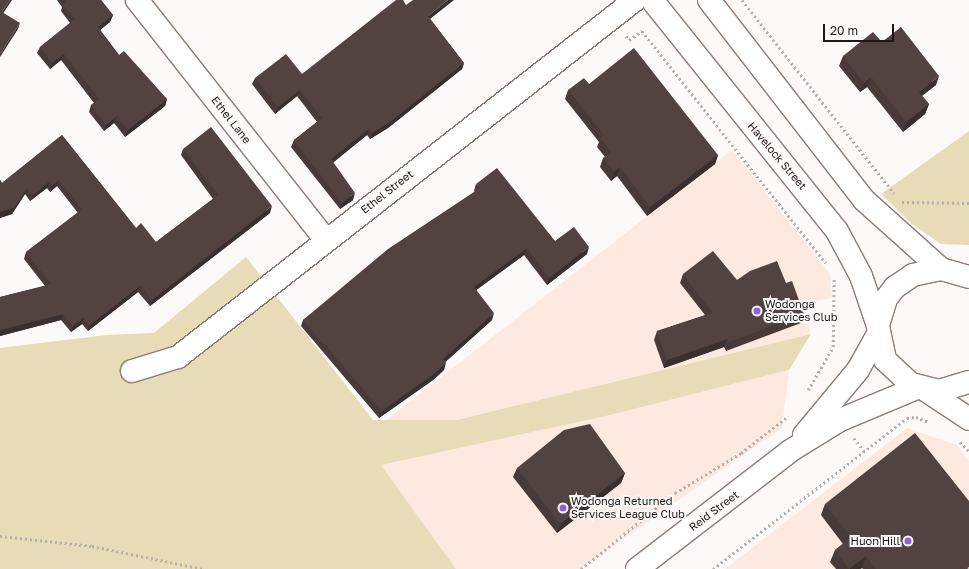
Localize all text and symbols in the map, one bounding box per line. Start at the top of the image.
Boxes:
scale bar [825,16,896,42]
text: 20 m [830,23,858,38]
street label: Ethel Lane [208,94,254,146]
street label: Havelock Street [745,120,809,192]
street label: Ethel Street [358,167,416,217]
place label: Wodonga Services Club [765,298,838,324]
marker: Wodonga Services Club [752,306,762,316]
street label: Reid Street [687,488,741,534]
place label: Wodonga Returned Services League Club [571,495,685,521]
marker: Wodonga Returned Services League Club [558,503,568,513]
place label: Huon Hill [851,534,900,548]
marker: Huon Hill [903,536,913,546]

